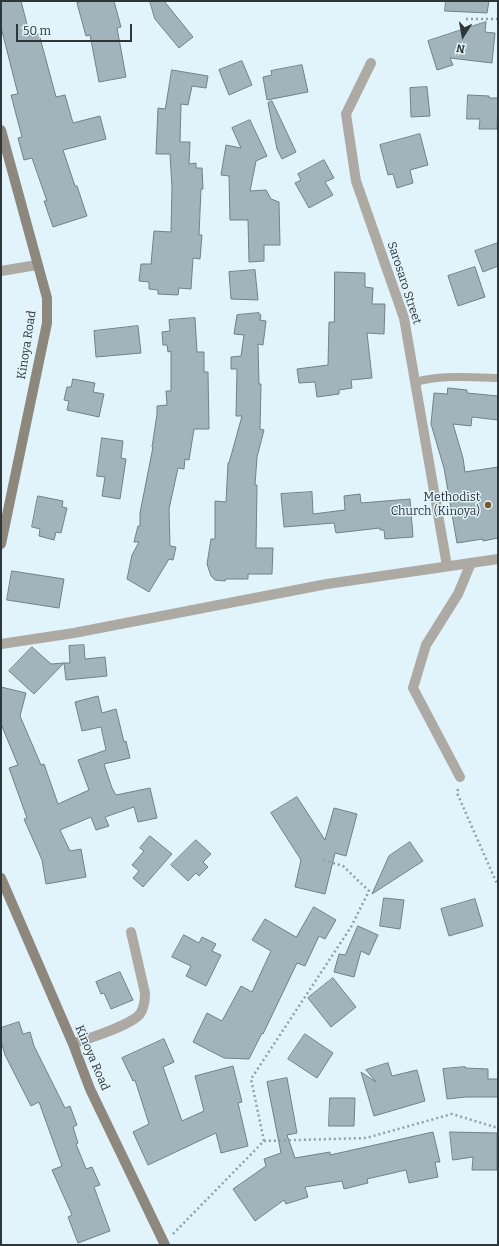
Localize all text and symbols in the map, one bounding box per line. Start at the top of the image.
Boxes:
scale bar [18,16,134,42]
north arrow [443,16,483,56]
text: 50 m [23,24,51,38]
text: N [455,41,466,55]
street label: Sarosaro Street [384,240,424,326]
street label: Kinoya Road [14,310,40,380]
place label: Methodist Church (Kinoya) [391,491,480,519]
marker: Methodist Church (Kinoya) [483,500,493,510]
street label: Kinoya Road [72,1023,112,1093]

